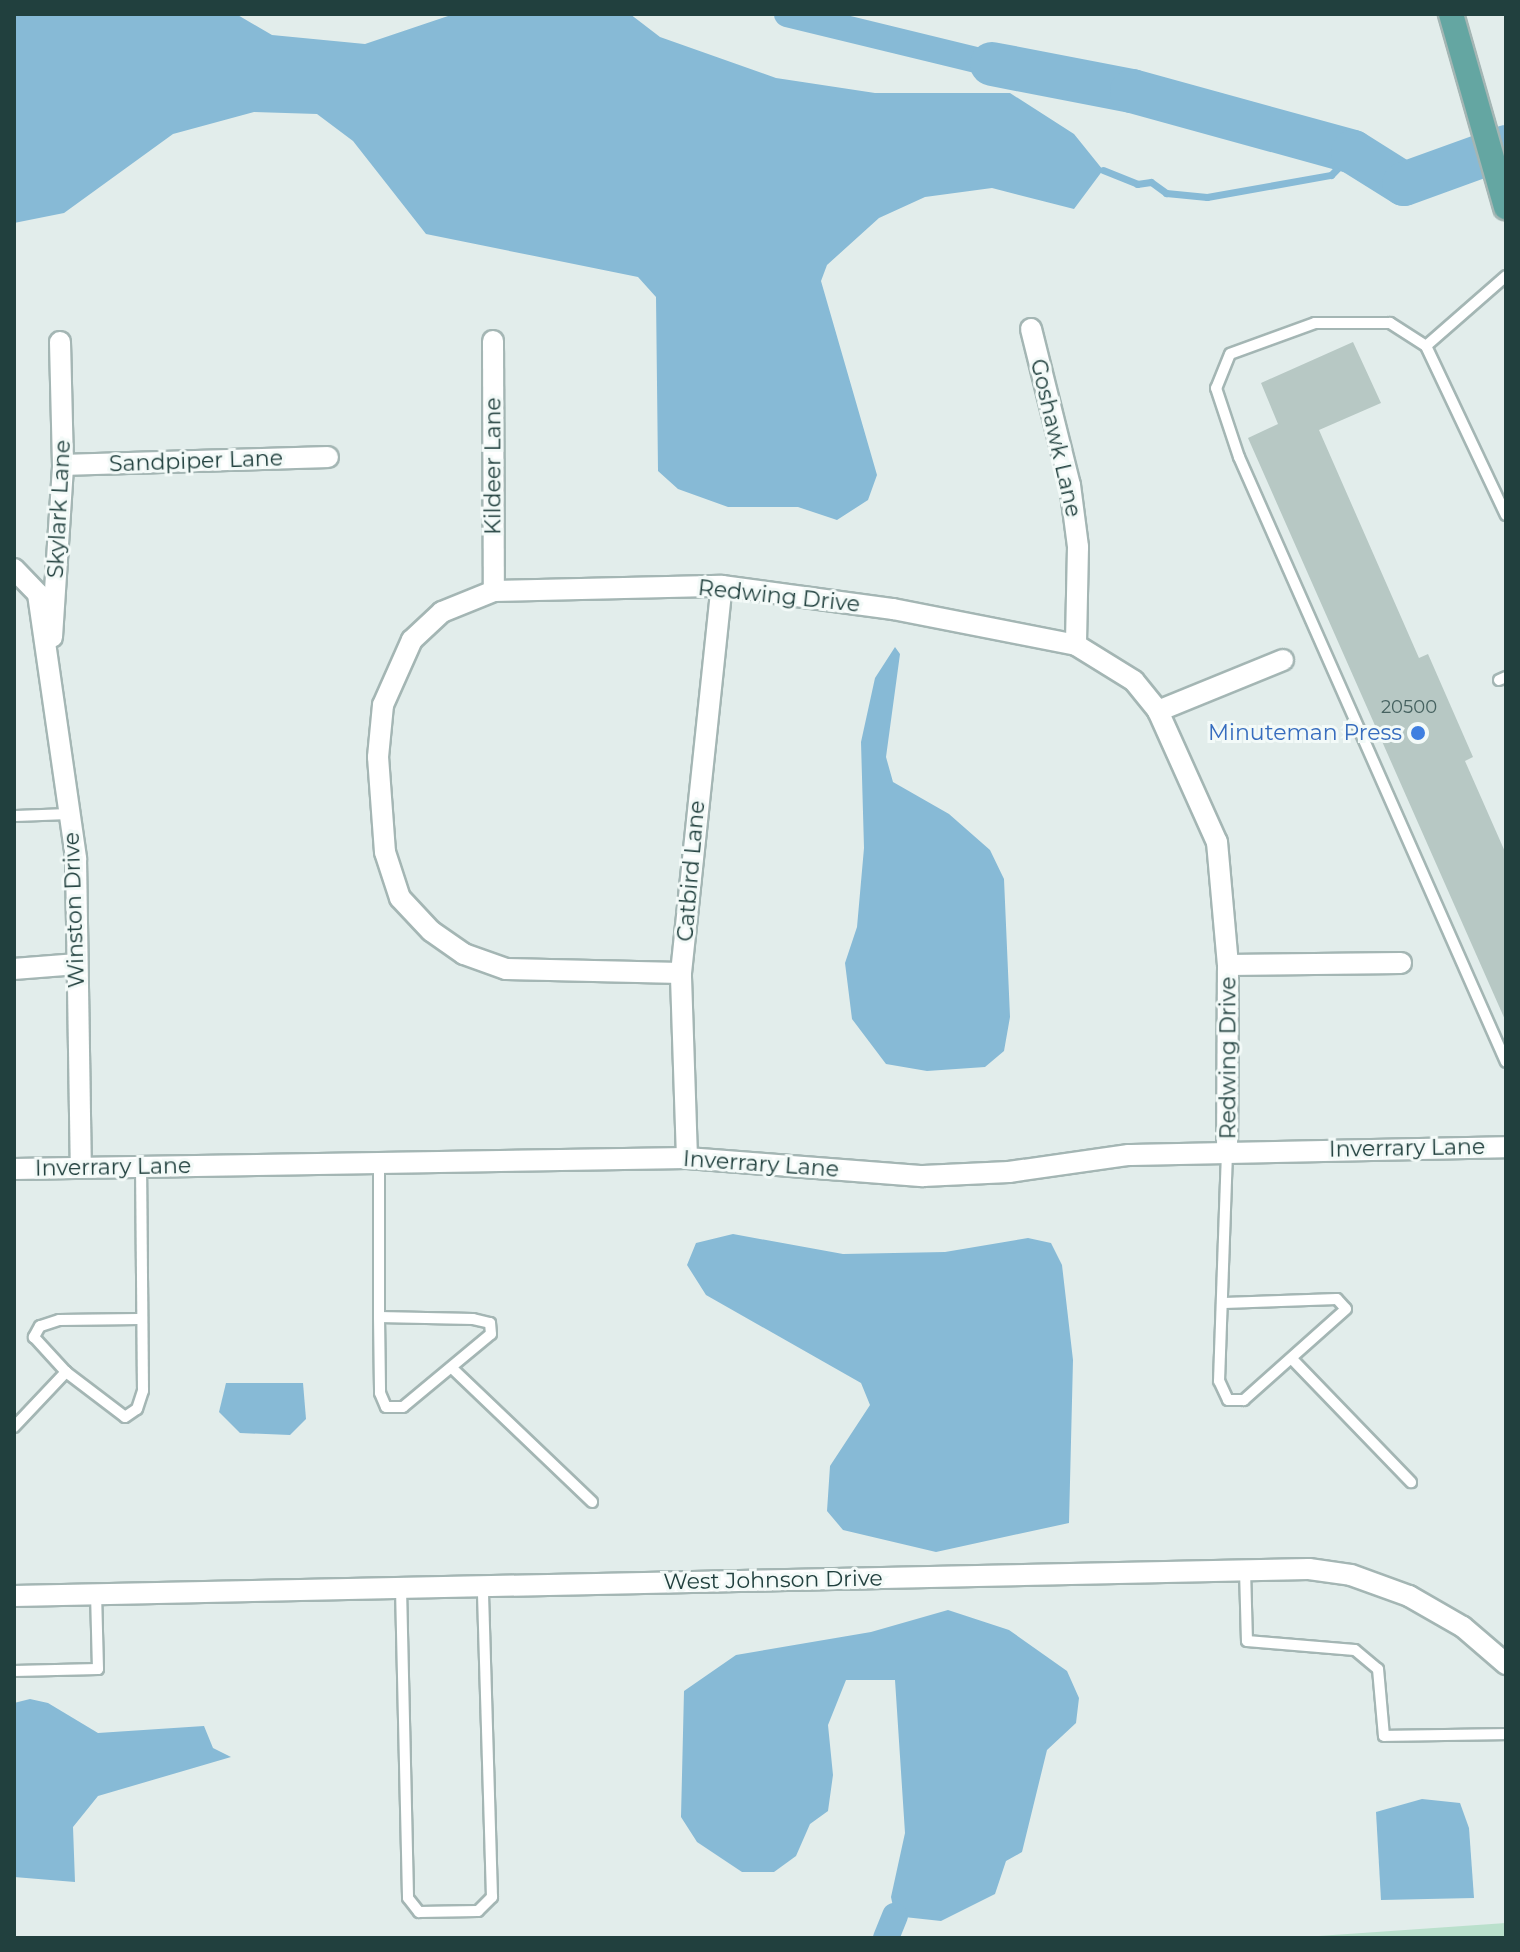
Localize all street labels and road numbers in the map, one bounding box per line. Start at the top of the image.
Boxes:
street label: Goshawk Lane [1025,356,1087,520]
street label: Kildeer Lane [480,397,506,535]
street label: Skylark Lane [42,439,76,579]
street label: Sandpiper Lane [109,445,283,477]
street label: Redwing Drive [697,574,861,618]
street label: Catbird Lane [672,799,710,943]
street label: Winston Drive [58,832,90,988]
street label: Redwing Drive [1215,977,1241,1139]
street label: Inverrary Lane [1329,1133,1485,1163]
street label: Inverrary Lane [682,1145,840,1183]
street label: Inverrary Lane [35,1152,191,1182]
street label: West Johnson Drive [663,1565,883,1595]

